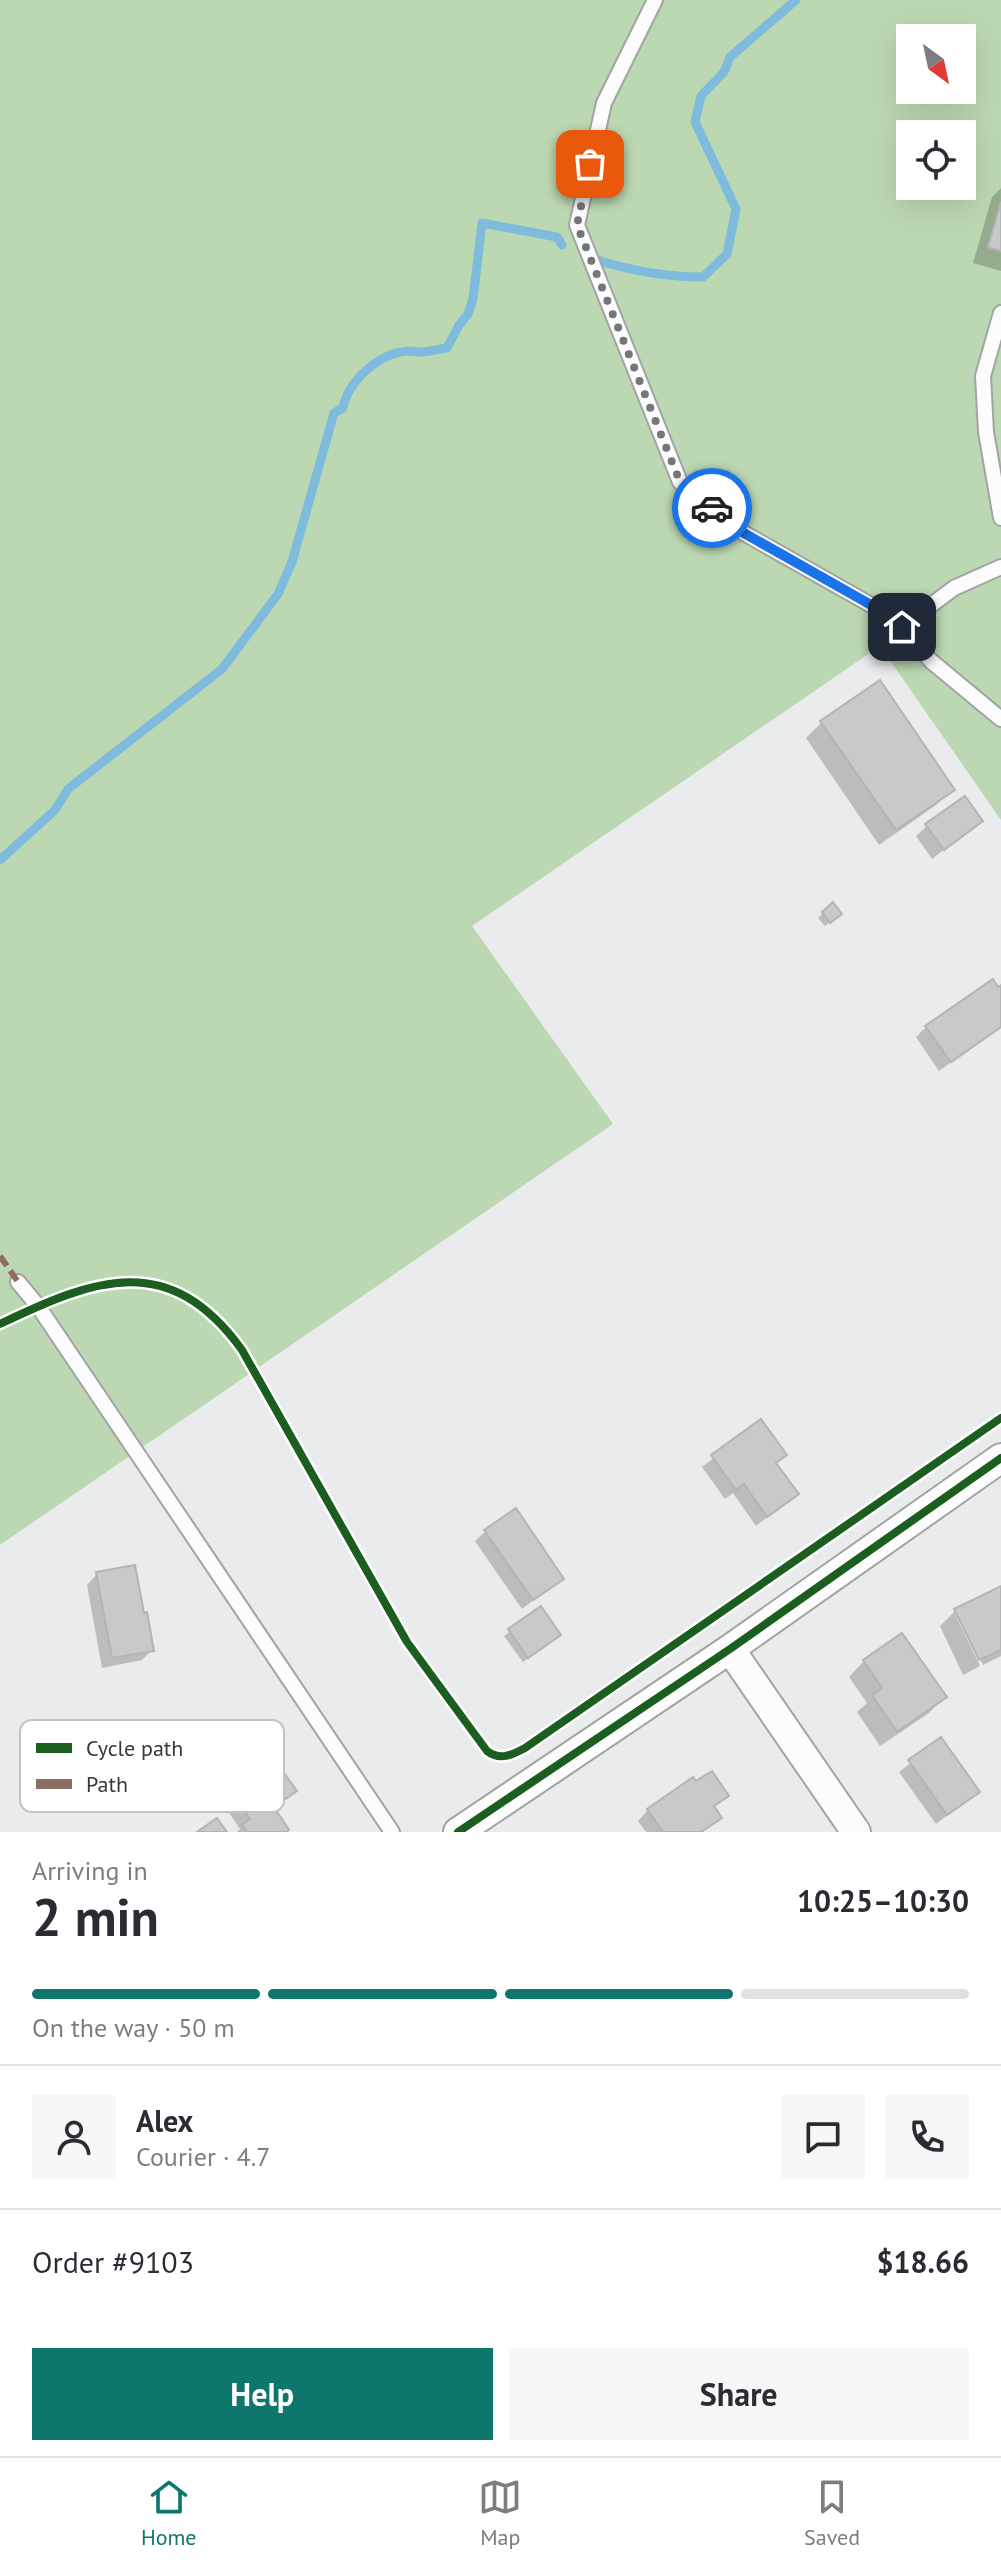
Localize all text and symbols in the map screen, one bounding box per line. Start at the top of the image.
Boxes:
north arrow [896,24,976,104]
map controls [896,24,976,200]
button: locate [896,120,976,200]
pin [556,130,624,198]
icon: bag [568,142,612,186]
courier [672,468,752,548]
icon: car [690,486,734,530]
pin [868,593,936,661]
icon: home [880,605,924,649]
legend [20,1720,284,1812]
text: Cycle path [86,1734,183,1762]
text: Path [86,1770,128,1798]
text: Arriving in [32,1854,148,1887]
text: 10:25–10:30 [797,1881,969,1920]
text: 2 min [32,1883,159,1950]
text: On the way · 50 m [32,2011,235,2044]
button: person [32,2095,116,2179]
button: chat [781,2095,865,2179]
button: phone [885,2095,969,2179]
text: Alex [136,2101,193,2140]
text: Courier · 4.7 [136,2140,270,2173]
text: Order #9103 [32,2242,194,2281]
text: $18.66 [877,2242,969,2281]
button: Help [32,2348,493,2440]
button: Share [509,2348,969,2440]
tab: Home [141,2475,197,2551]
tab: Map [478,2475,522,2551]
tab: Saved [804,2475,860,2551]

